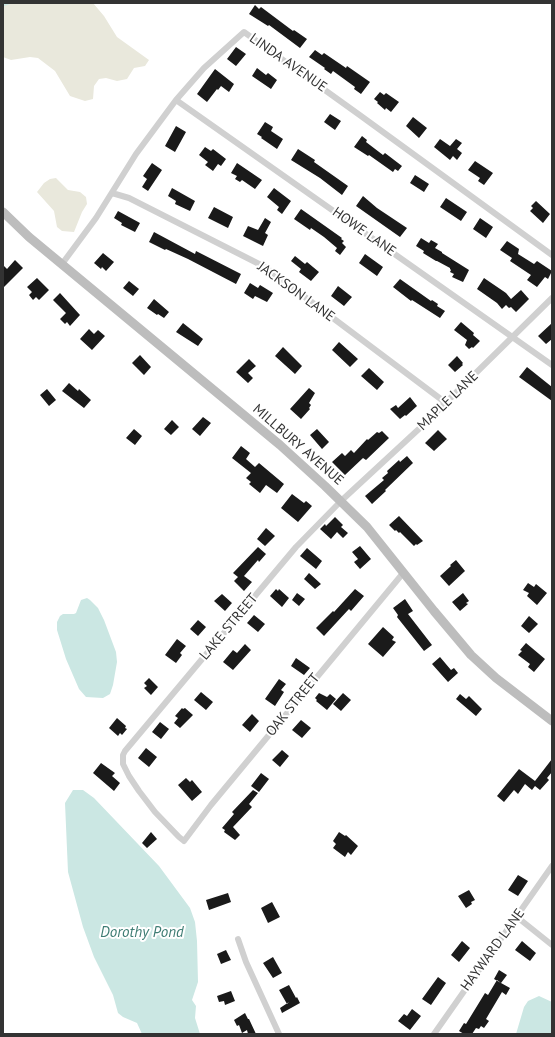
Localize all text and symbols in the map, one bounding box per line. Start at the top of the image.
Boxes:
street label: LINDA AVENUE [246,30,330,96]
street label: HOWE LANE [329,204,399,260]
street label: JACKSON LANE [254,258,338,326]
street label: MAPLE LANE [414,368,482,434]
street label: MILLBURY AVENUE [249,401,347,489]
street label: LAKE STREET [196,590,262,664]
street label: OAK STREET [263,670,323,740]
street label: HAYWARD LANE [458,906,528,994]
water label: Dorothy Pond [100,924,184,942]

